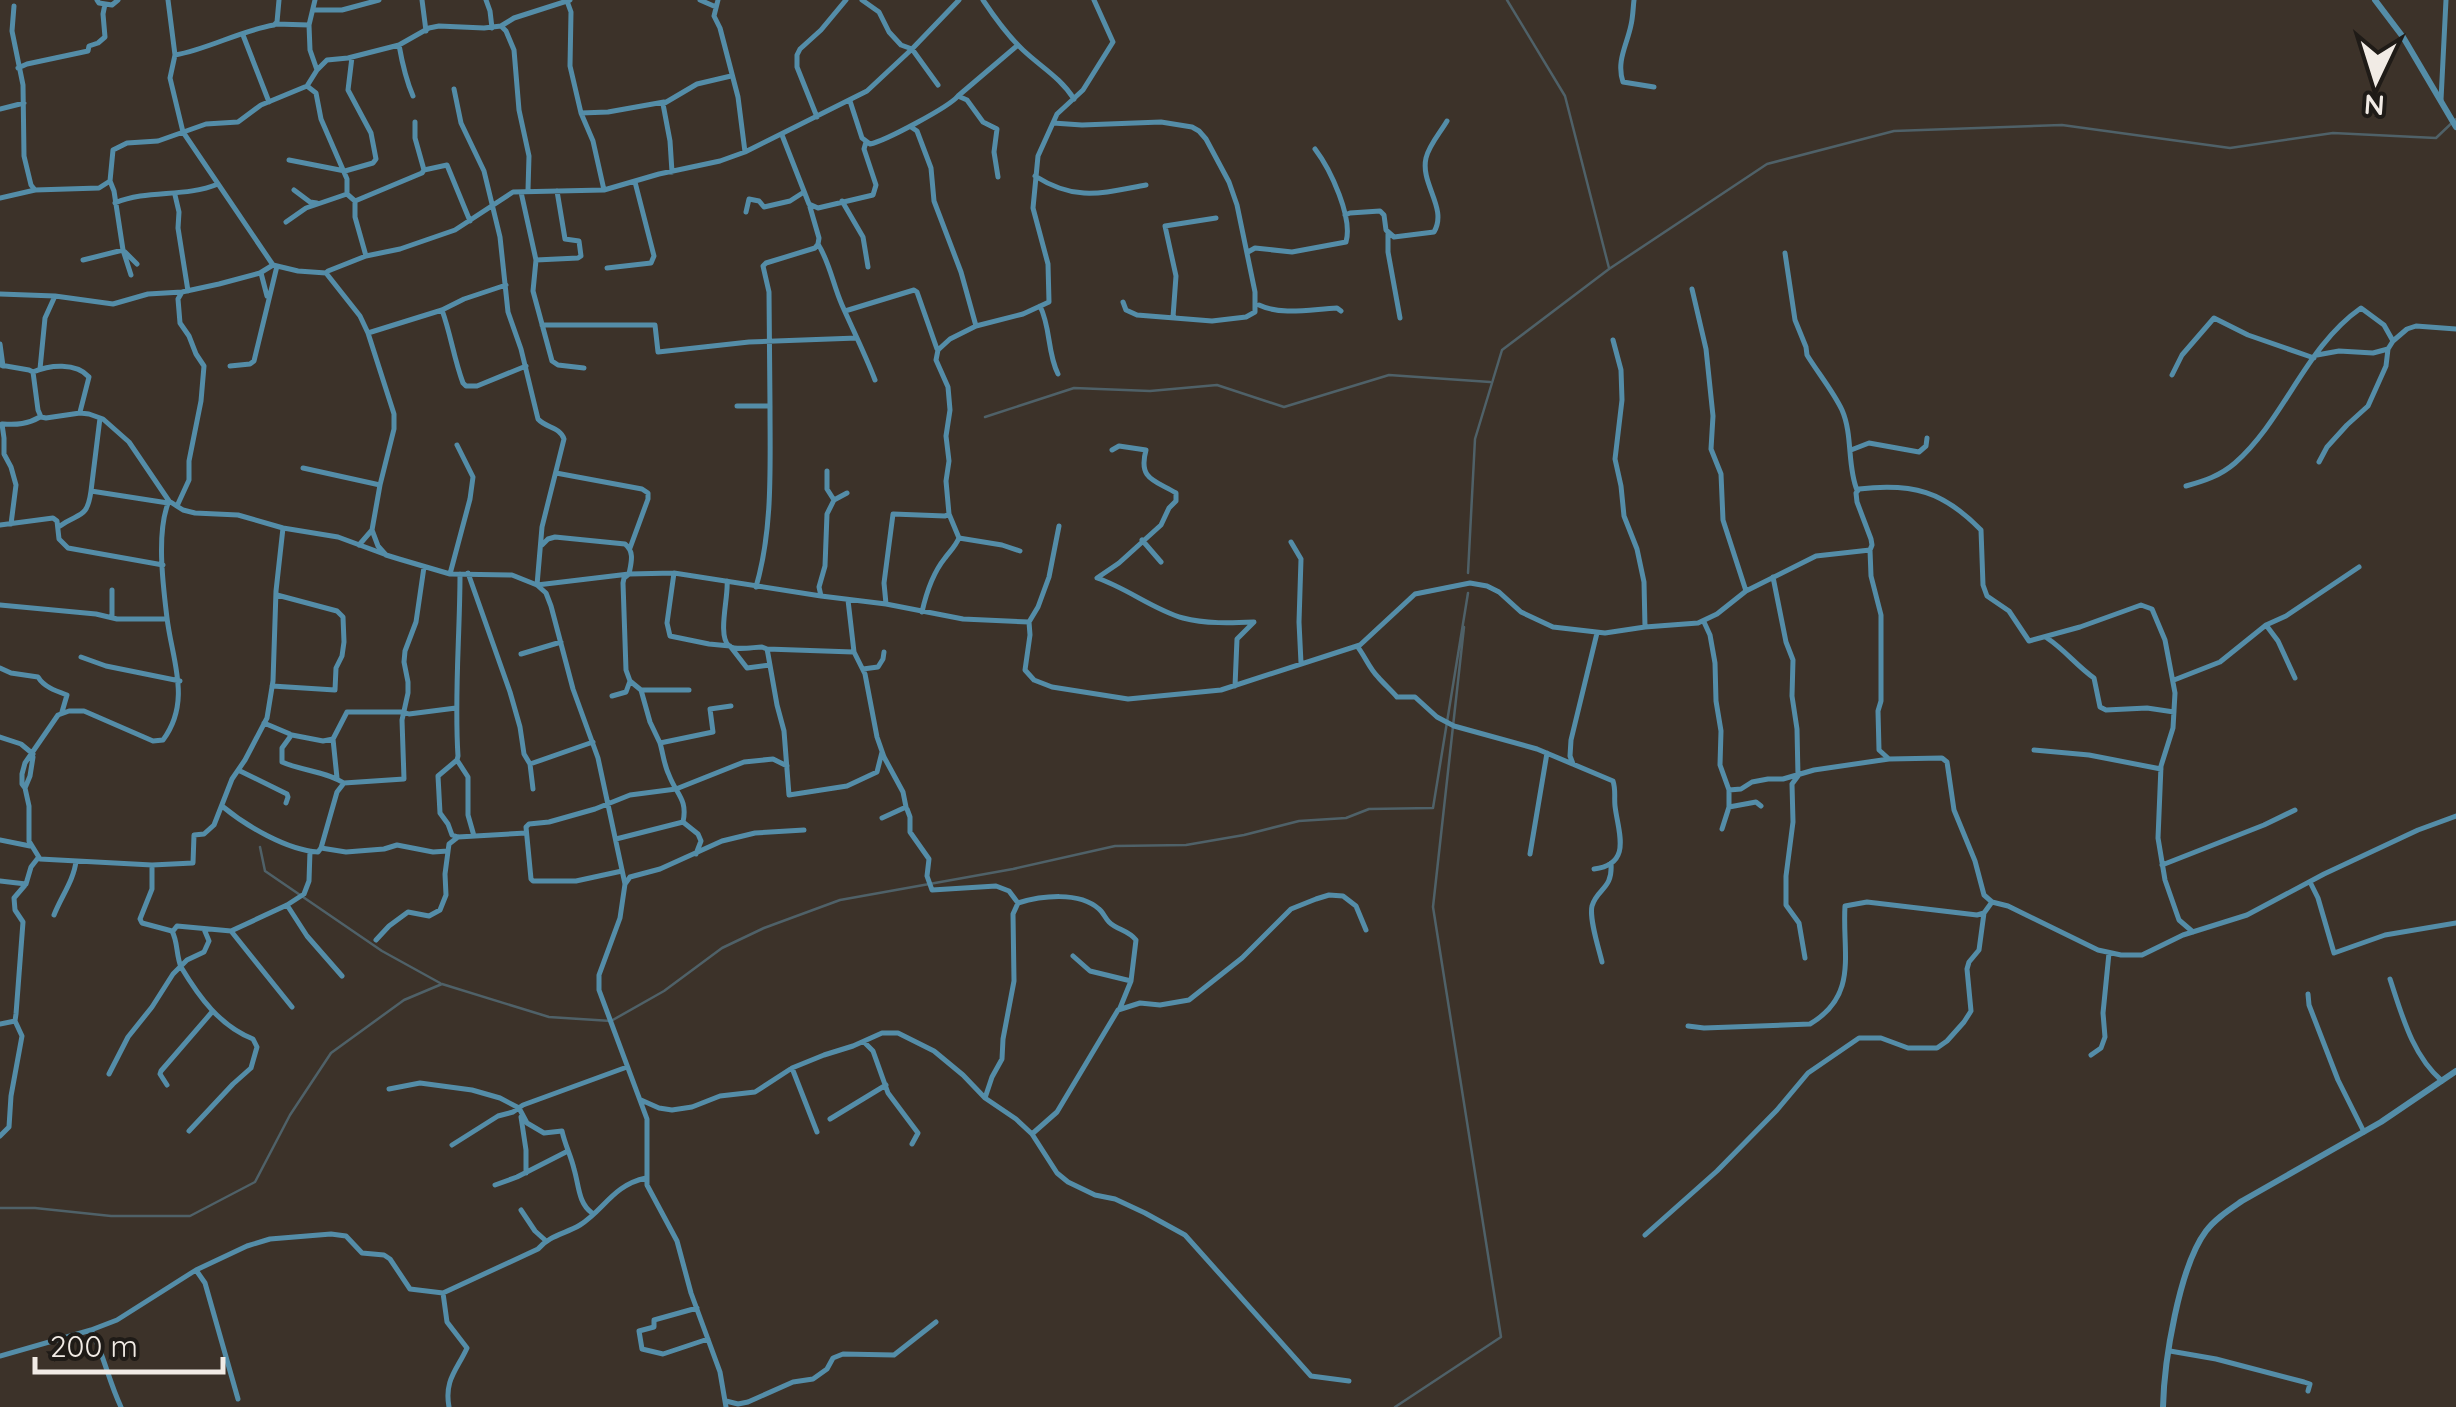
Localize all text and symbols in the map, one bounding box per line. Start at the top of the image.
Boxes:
north arrow [2326,30,2426,130]
text: N [2363,87,2386,124]
scale bar [35,1312,222,1374]
text: 200 m [50,1327,138,1365]

